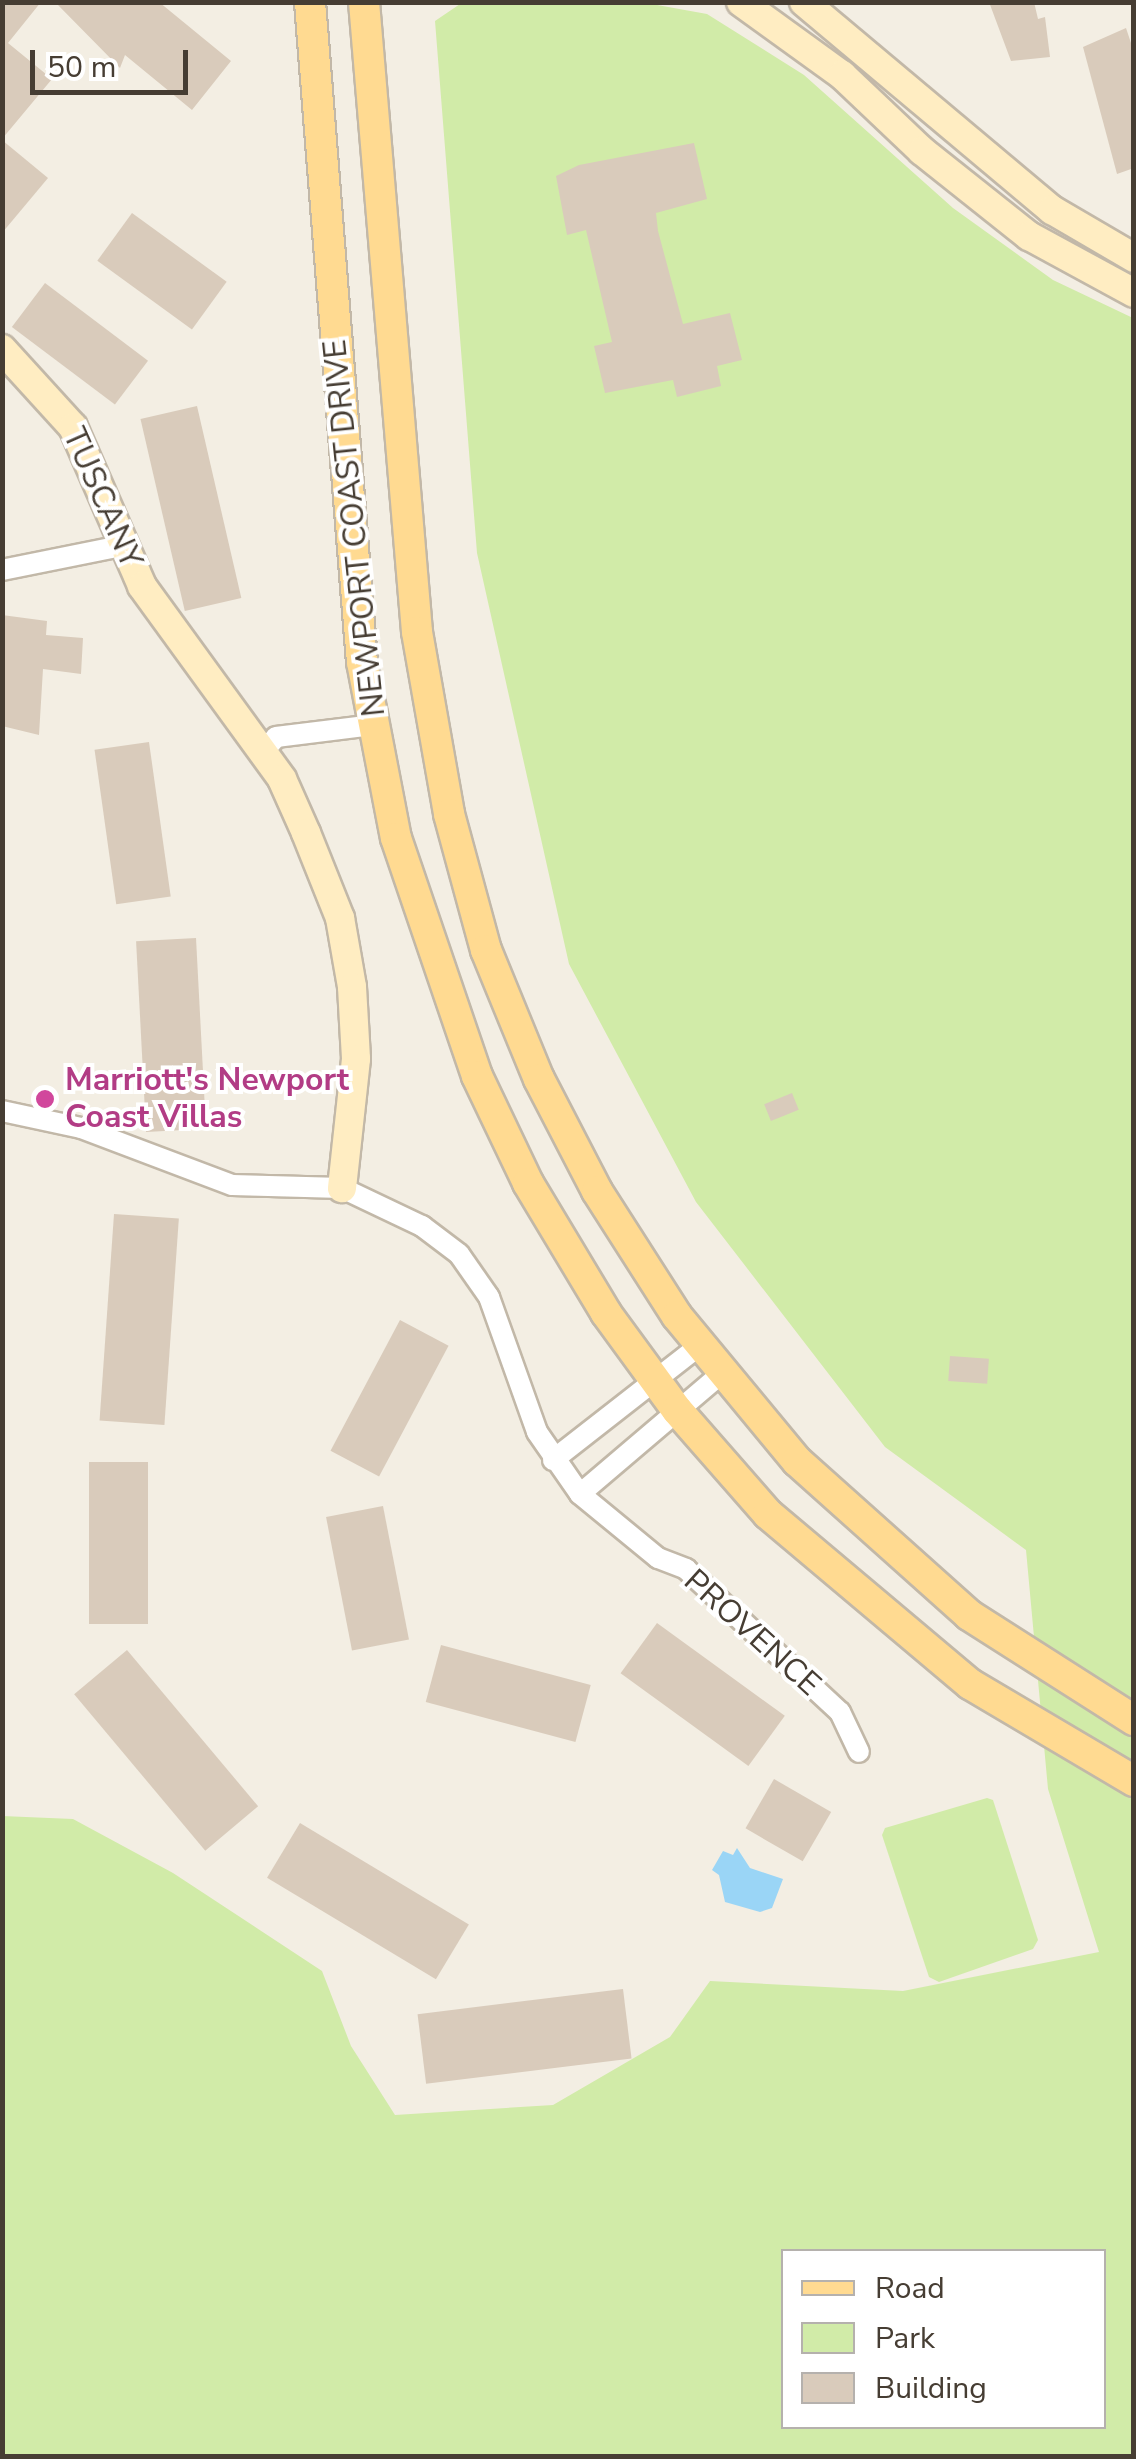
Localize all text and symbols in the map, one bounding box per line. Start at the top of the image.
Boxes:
scale bar [35,30,192,92]
text: 50 m [47,47,116,88]
street label: NEWPORT COAST DRIVE [316,338,394,718]
street label: TUSCANY [54,422,150,574]
place label: Marriott's Newport Coast Villas [65,1062,349,1137]
marker: Marriott's Newport Coast Villas [34,1088,56,1110]
street label: PROVENCE [676,1562,828,1704]
legend [781,2249,1106,2429]
text: Road [875,2268,945,2309]
text: Park [875,2318,935,2359]
text: Building [875,2368,987,2409]

